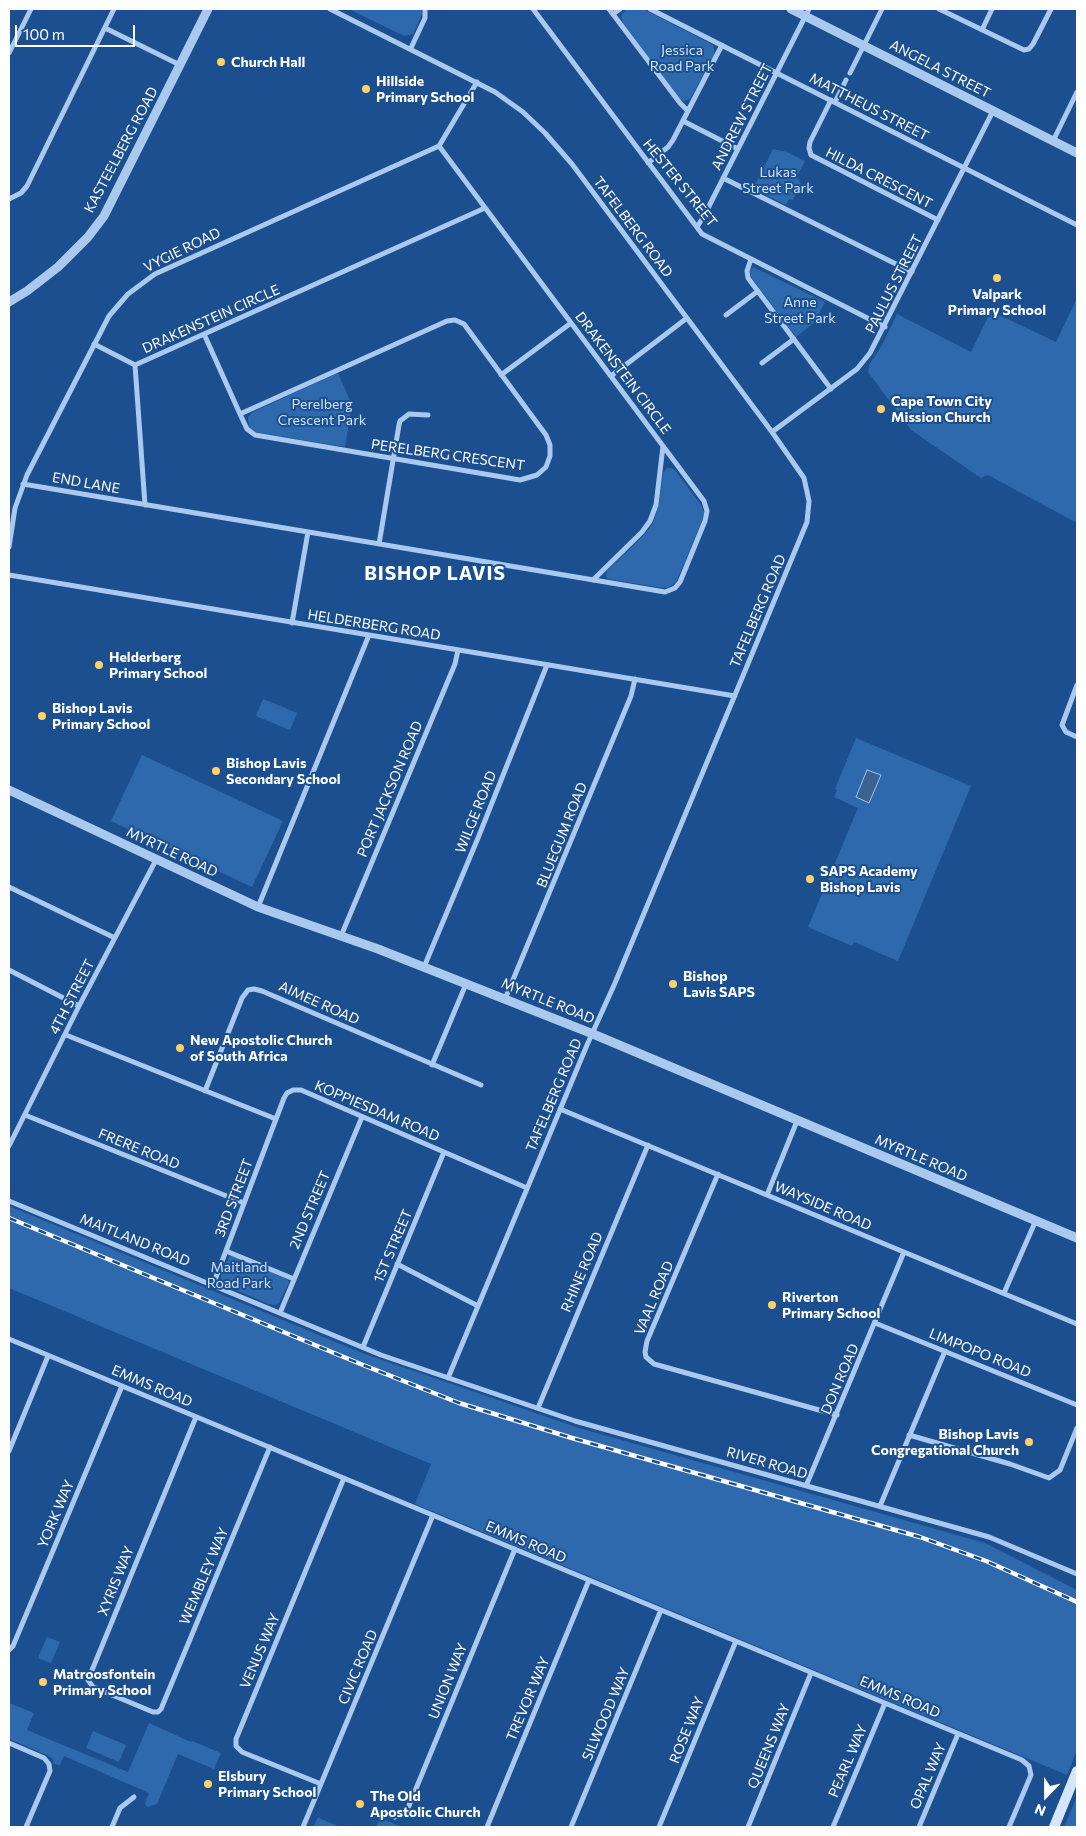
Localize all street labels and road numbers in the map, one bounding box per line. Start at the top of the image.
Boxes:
street label: ANGELA STREET [887,36,993,102]
street label: ANDREW STREET [708,61,776,173]
street label: MATTHEUS STREET [807,70,931,144]
street label: KASTEELBERG ROAD [81,84,161,216]
street label: HESTER STREET [639,136,721,230]
street label: HILDA CRESCENT [823,144,935,212]
street label: TAFELBERG ROAD [590,173,676,281]
street label: VYGIE ROAD [141,224,223,276]
street label: PAULUS STREET [862,232,926,336]
street label: DRAKENSTEIN CIRCLE [140,281,282,357]
street label: DRAKENSTEIN CIRCLE [572,309,674,437]
street label: PERELBERG CRESCENT [370,436,526,474]
street label: END LANE [51,469,121,497]
street label: TAFELBERG ROAD [727,552,789,670]
street label: HELDERBERG ROAD [306,606,442,644]
street label: PORT JACKSON ROAD [354,718,426,860]
street label: WILGE ROAD [452,768,500,856]
street label: BLUEGUM ROAD [533,780,591,890]
street label: MYRTLE ROAD [124,823,220,881]
street label: 4TH STREET [46,957,98,1037]
street label: MYRTLE ROAD [499,975,597,1027]
street label: AIMEE ROAD [276,978,362,1028]
street label: TAFELBERG ROAD [523,1036,585,1154]
street label: KOPPIESDAM ROAD [312,1077,442,1145]
street label: FRERE ROAD [96,1125,182,1173]
street label: MYRTLE ROAD [872,1131,970,1185]
street label: 3RD STREET [211,1157,257,1239]
street label: 2ND STREET [286,1168,334,1252]
street label: WAYSIDE ROAD [772,1178,874,1234]
street label: 1ST STREET [370,1207,416,1285]
street label: MAITLAND ROAD [77,1210,193,1270]
street label: RHINE ROAD [558,1229,606,1315]
street label: VAAL ROAD [631,1258,677,1338]
street label: LIMPOPO ROAD [927,1325,1033,1381]
street label: DON ROAD [818,1341,862,1417]
street label: EMMS ROAD [109,1361,195,1411]
street label: RIVER ROAD [725,1443,809,1483]
street label: YORK WAY [34,1477,78,1551]
street label: EMMS ROAD [483,1517,569,1567]
street label: WEMBLEY WAY [176,1525,232,1627]
street label: XYRIS WAY [94,1544,138,1618]
street label: VENUS WAY [237,1611,283,1691]
street label: CIVIC ROAD [335,1627,381,1707]
street label: UNION WAY [425,1641,471,1721]
street label: TREVOR WAY [503,1654,553,1744]
street label: SILWOOD WAY [579,1665,633,1763]
street label: EMMS ROAD [857,1672,943,1722]
street label: ROSE WAY [666,1694,708,1766]
street label: QUEENS WAY [744,1701,794,1791]
street label: PEARL WAY [825,1722,871,1800]
street label: OPAL WAY [906,1740,950,1812]

